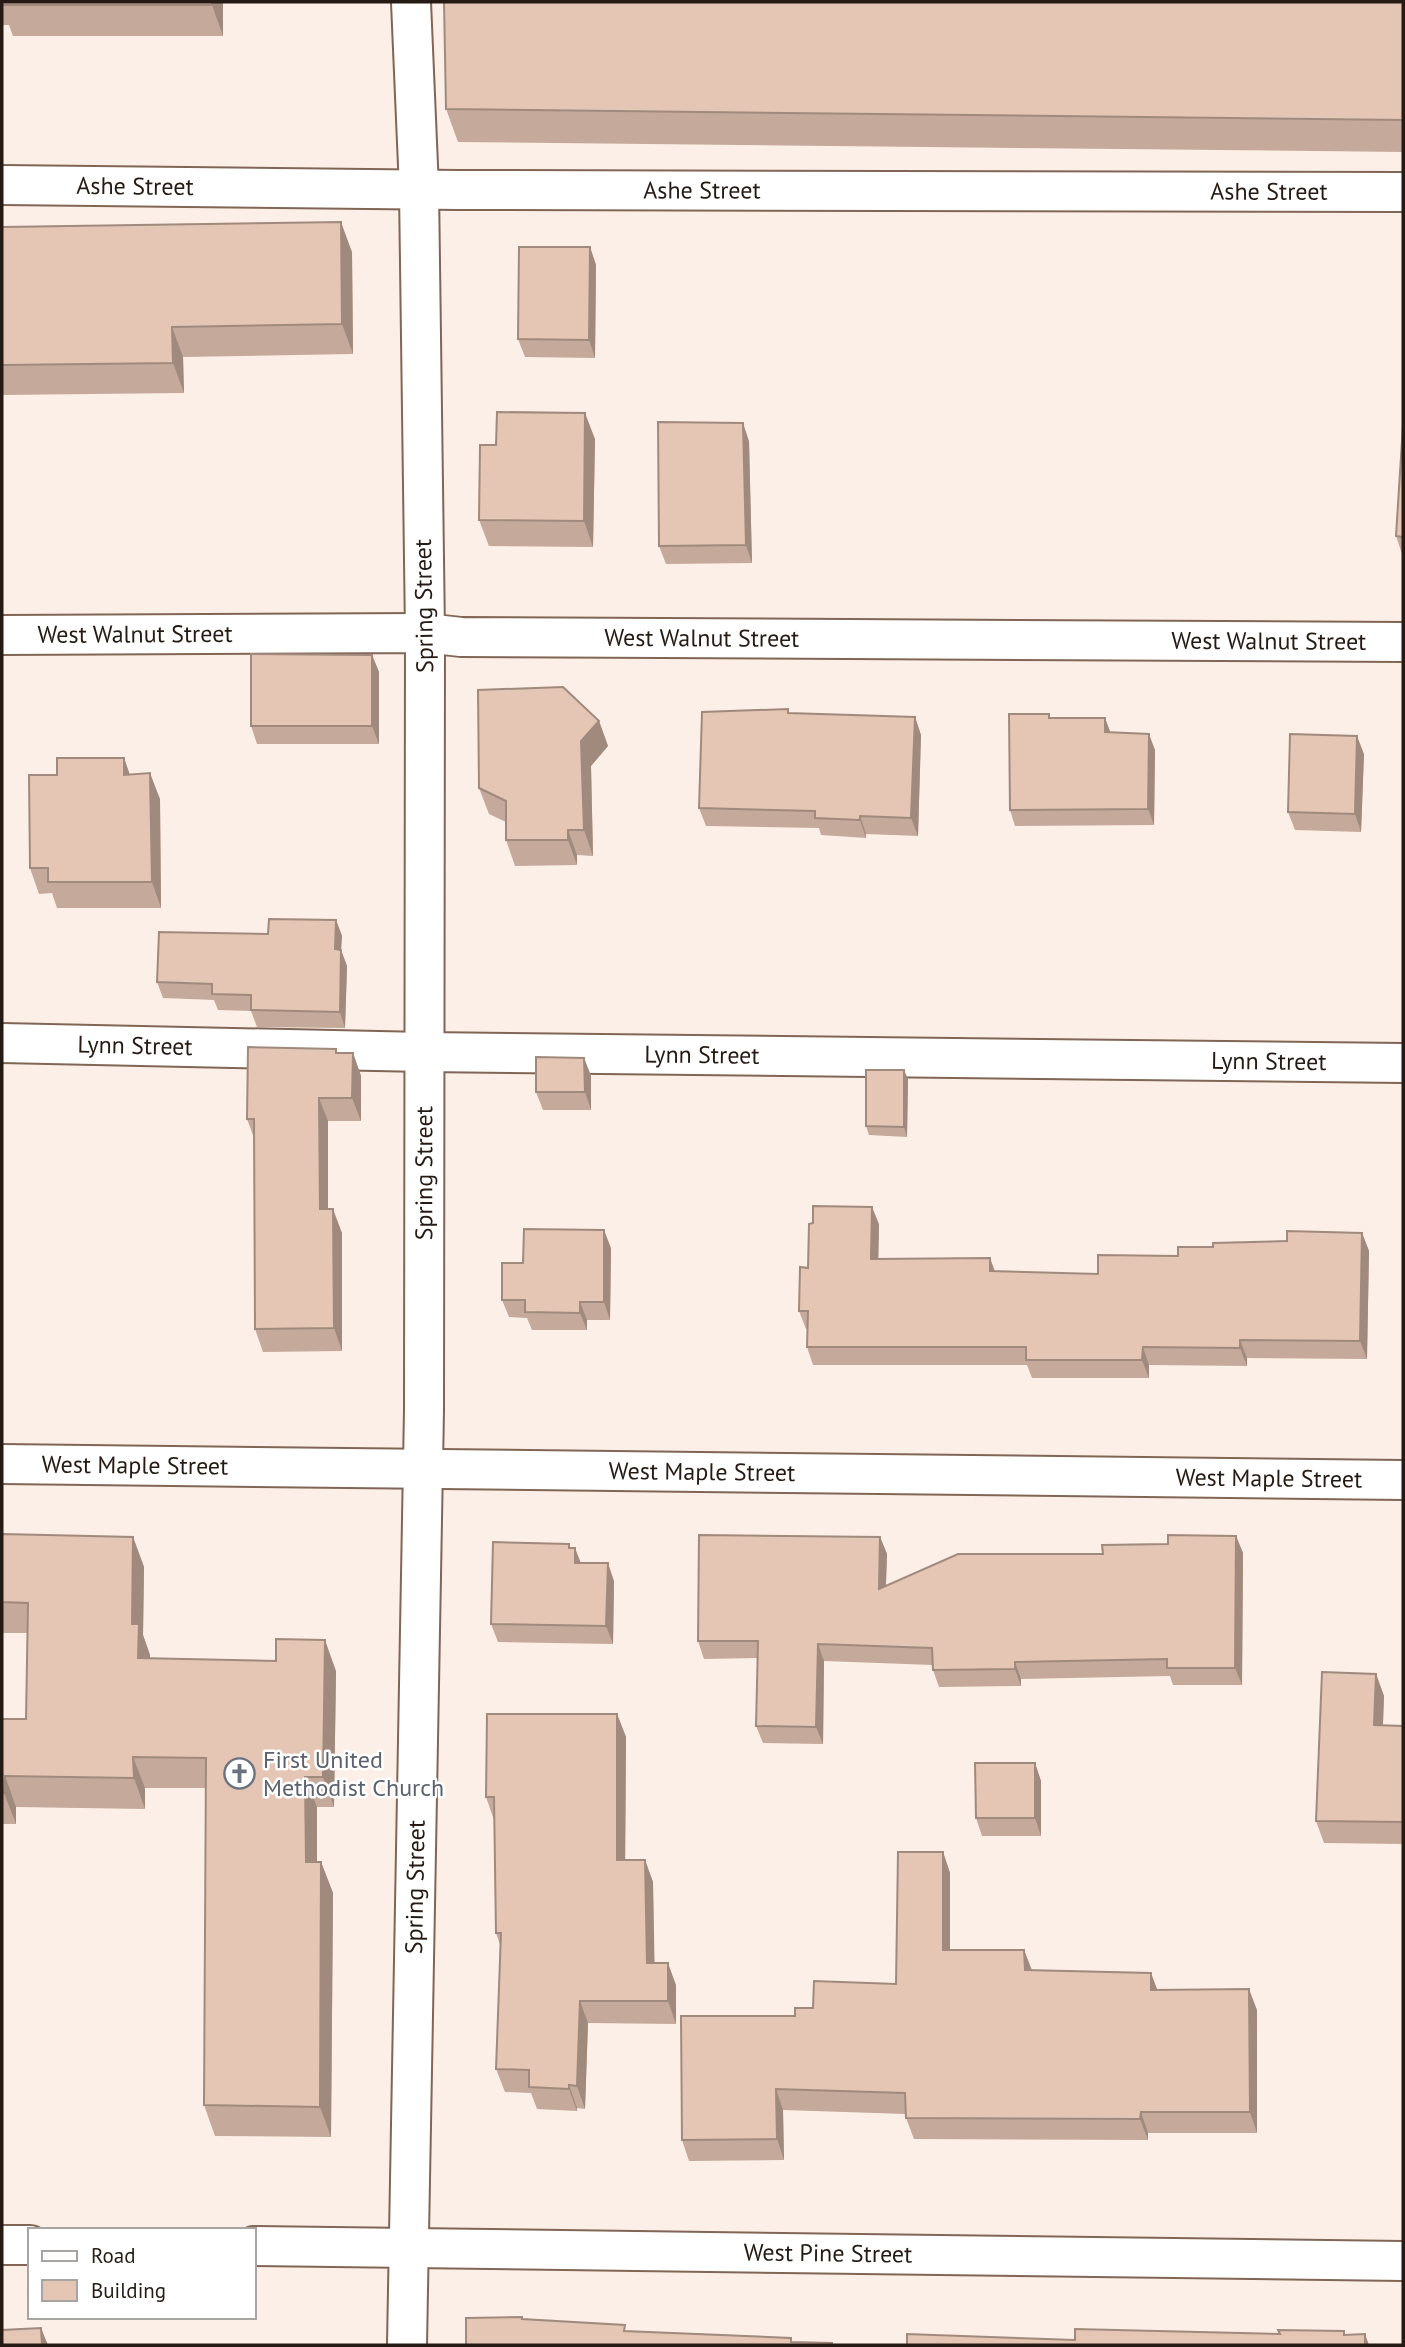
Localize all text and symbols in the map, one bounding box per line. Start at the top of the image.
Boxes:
street label: Ashe Street [76,170,194,202]
street label: Ashe Street [643,174,761,206]
street label: Ashe Street [1210,176,1328,207]
street label: Spring Street [407,539,440,673]
street label: West Walnut Street [37,618,233,650]
street label: West Walnut Street [604,622,799,654]
street label: West Walnut Street [1171,625,1366,657]
street label: Lynn Street [77,1029,193,1062]
street label: Lynn Street [644,1038,760,1071]
street label: Lynn Street [1211,1045,1327,1077]
street label: Spring Street [408,1106,439,1240]
street label: West Maple Street [42,1448,228,1482]
street label: West Maple Street [608,1455,795,1488]
street label: West Maple Street [1175,1461,1362,1495]
place label: First United Methodist Church [263,1744,444,1803]
church icon: First United Methodist Church [223,1757,257,1791]
street label: Spring Street [398,1820,432,1954]
legend [28,2228,256,2319]
street label: West Pine Street [743,2236,913,2270]
text: Road [91,2242,135,2269]
text: Building [91,2277,166,2304]

